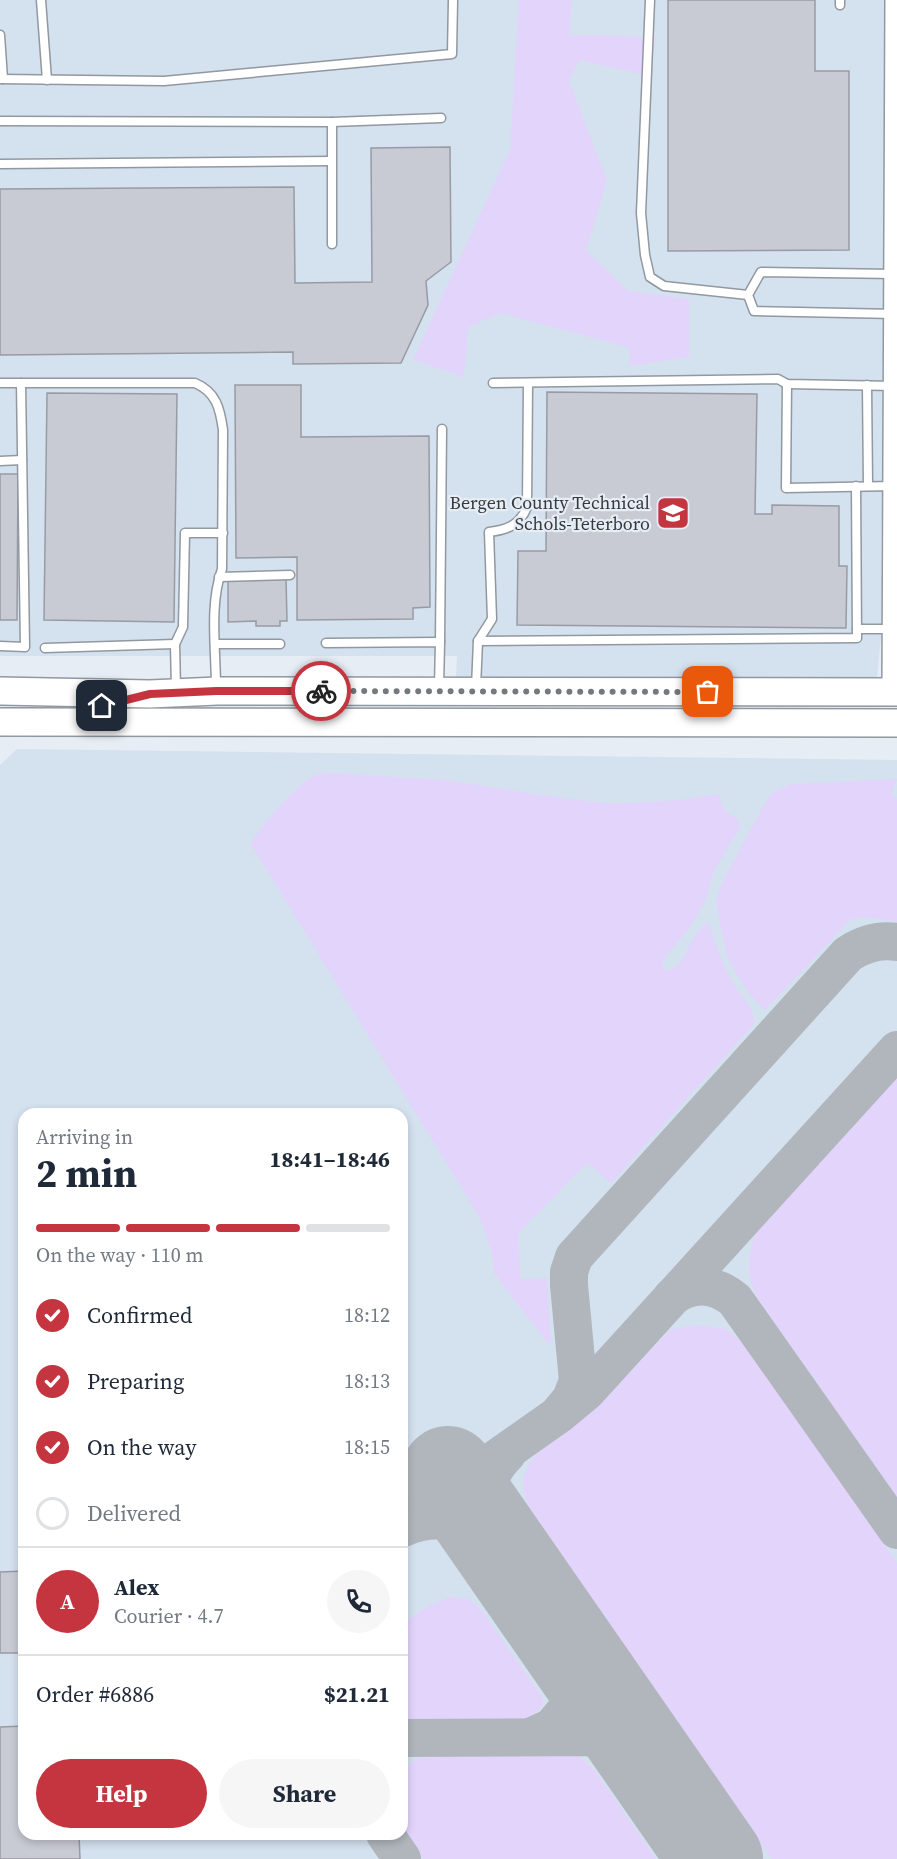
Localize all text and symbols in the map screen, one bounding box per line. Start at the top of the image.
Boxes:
place label: Bergen County Technical Schols-Teterboro [450,490,650,536]
school or university icon: Bergen County Technical Schols-Teterboro [655,495,691,531]
courier [291,661,351,721]
pin [682,666,733,717]
icon: bike [305,675,338,708]
icon: bag [691,675,724,708]
pin [76,680,127,731]
icon: home [85,689,118,722]
text: Arriving in [36,1123,133,1151]
text: 18:41–18:46 [270,1144,390,1174]
text: 2 min [36,1147,137,1200]
text: On the way · 110 m [36,1241,203,1269]
icon: check [36,1299,69,1332]
text: Confirmed [87,1300,192,1330]
text: 18:12 [344,1301,390,1329]
icon: check [36,1365,69,1398]
text: Preparing [87,1366,184,1396]
text: 18:13 [344,1367,390,1395]
icon: check [36,1431,69,1464]
text: On the way [87,1432,196,1462]
text: 18:15 [344,1433,390,1461]
text: Delivered [87,1498,181,1528]
button: phone [327,1570,390,1633]
text: Alex [114,1572,159,1602]
text: A [60,1586,75,1616]
text: Courier · 4.7 [114,1602,223,1630]
text: Order #6886 [36,1679,154,1709]
text: $21.21 [324,1679,390,1709]
button: Help [36,1759,207,1828]
button: Share [219,1759,390,1828]

